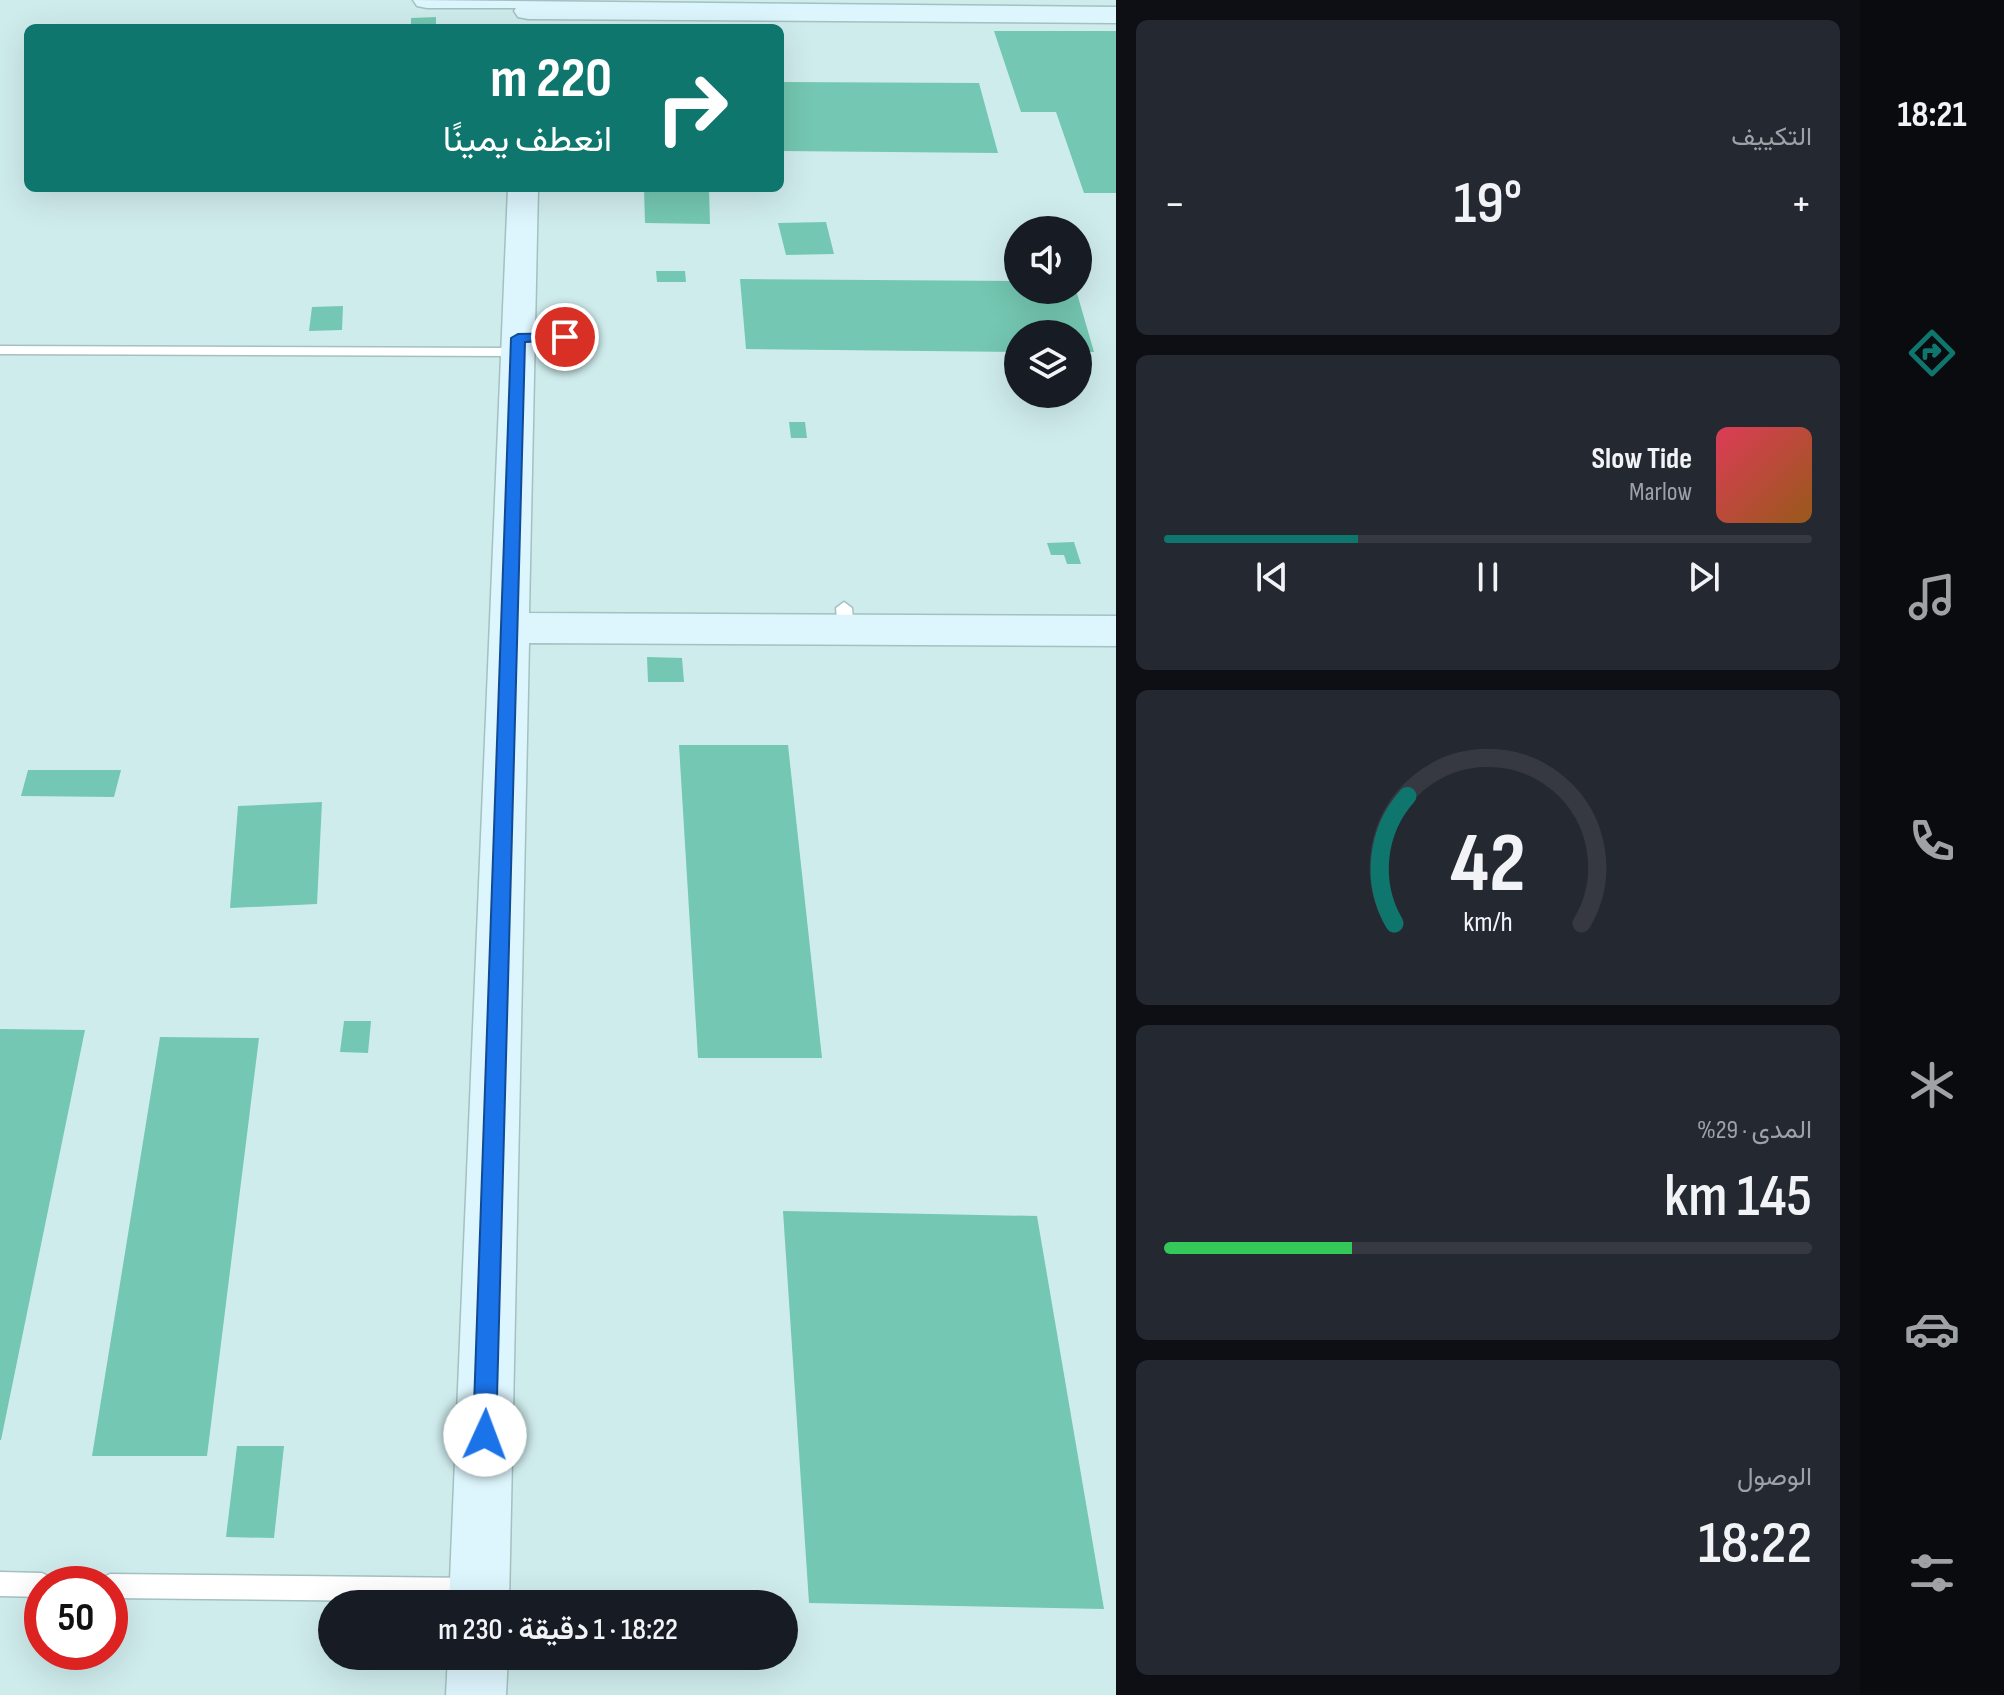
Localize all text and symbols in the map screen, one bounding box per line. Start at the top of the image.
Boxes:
text: 220 m [490,46,612,113]
icon: right [640,56,744,160]
text: 18:21 [1897,94,1967,137]
text: انعطف يمينًا [443,119,612,162]
text: التكييف [1731,122,1812,153]
text: 19° [1454,168,1522,240]
text: − [1164,178,1186,231]
text: + [1790,178,1812,231]
map controls [1004,216,1092,408]
button: sound [1004,216,1092,304]
pin [531,303,599,371]
icon: arrive [543,315,587,359]
button: layers [1004,320,1092,408]
icon: directions [1904,325,1960,381]
text: Slow Tide [1592,441,1692,477]
text: Marlow [1629,477,1692,508]
icon: previous [1250,555,1294,599]
icon: pause [1466,555,1510,599]
icon: next [1682,555,1726,599]
icon: music [1904,569,1960,625]
icon: phone [1904,813,1960,869]
text: 42 [1450,814,1526,914]
text: km/h [1463,905,1513,940]
icon: climate [1904,1057,1960,1113]
text: المدى · 29% [1697,1115,1812,1146]
text: 145 km [1664,1161,1812,1233]
icon: car [1904,1301,1960,1357]
position arrow [443,1393,527,1477]
text: الوصول [1737,1462,1812,1493]
text: 18:22 [1698,1508,1812,1580]
icon: filters [1904,1545,1960,1601]
speed limit sign: 50 [24,1566,128,1670]
text: 18:22 · 1 دقيقة · 230 m [438,1612,678,1648]

